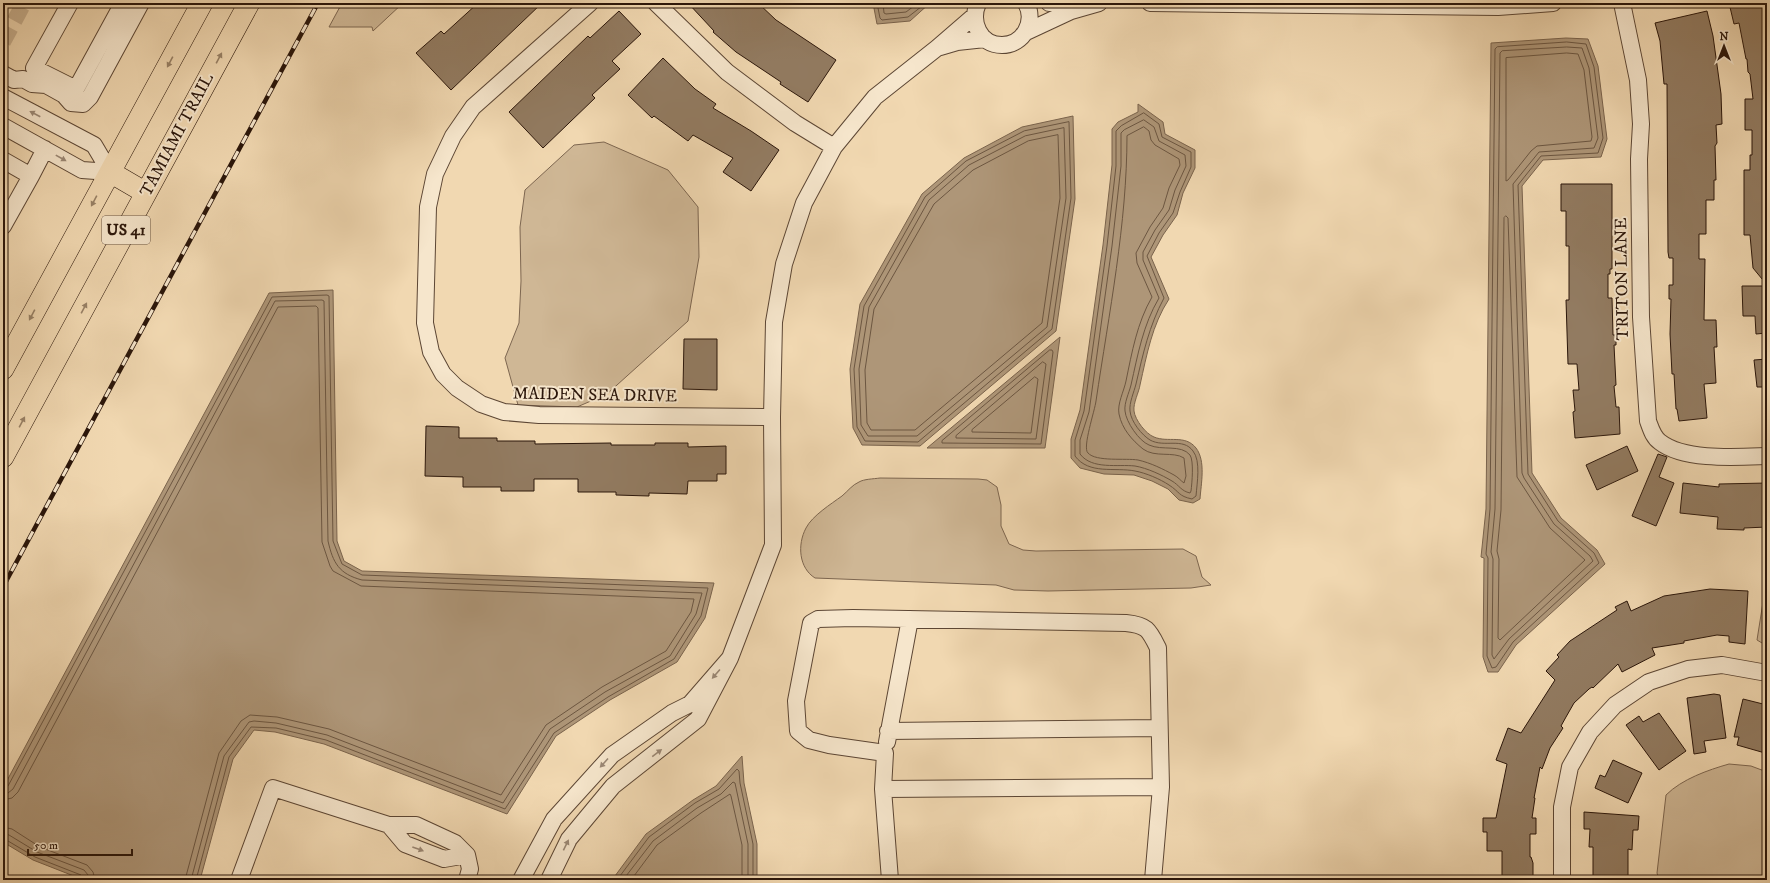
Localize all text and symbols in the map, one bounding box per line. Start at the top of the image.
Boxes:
north arrow [1704,26,1744,66]
text: N [1719,30,1729,44]
one-way arrow [216,53,222,64]
one-way arrow [166,56,173,68]
street label: TAMIAMI TRAIL [135,69,219,201]
one-way arrow [29,111,40,117]
one-way arrow [56,155,67,162]
one-way arrow [91,195,98,207]
road number: US 41 [102,216,150,244]
street label: TRITON LANE [1610,217,1634,341]
one-way arrow [80,302,87,314]
one-way arrow [29,309,36,321]
street label: MAIDEN SEA DRIVE [513,383,677,407]
one-way arrow [18,416,25,428]
one-way arrow [712,669,721,680]
one-way arrow [651,749,662,757]
one-way arrow [600,758,609,768]
scale bar [28,831,132,857]
text: 50 m [34,838,58,853]
one-way arrow [563,839,569,851]
one-way arrow [413,846,425,852]

